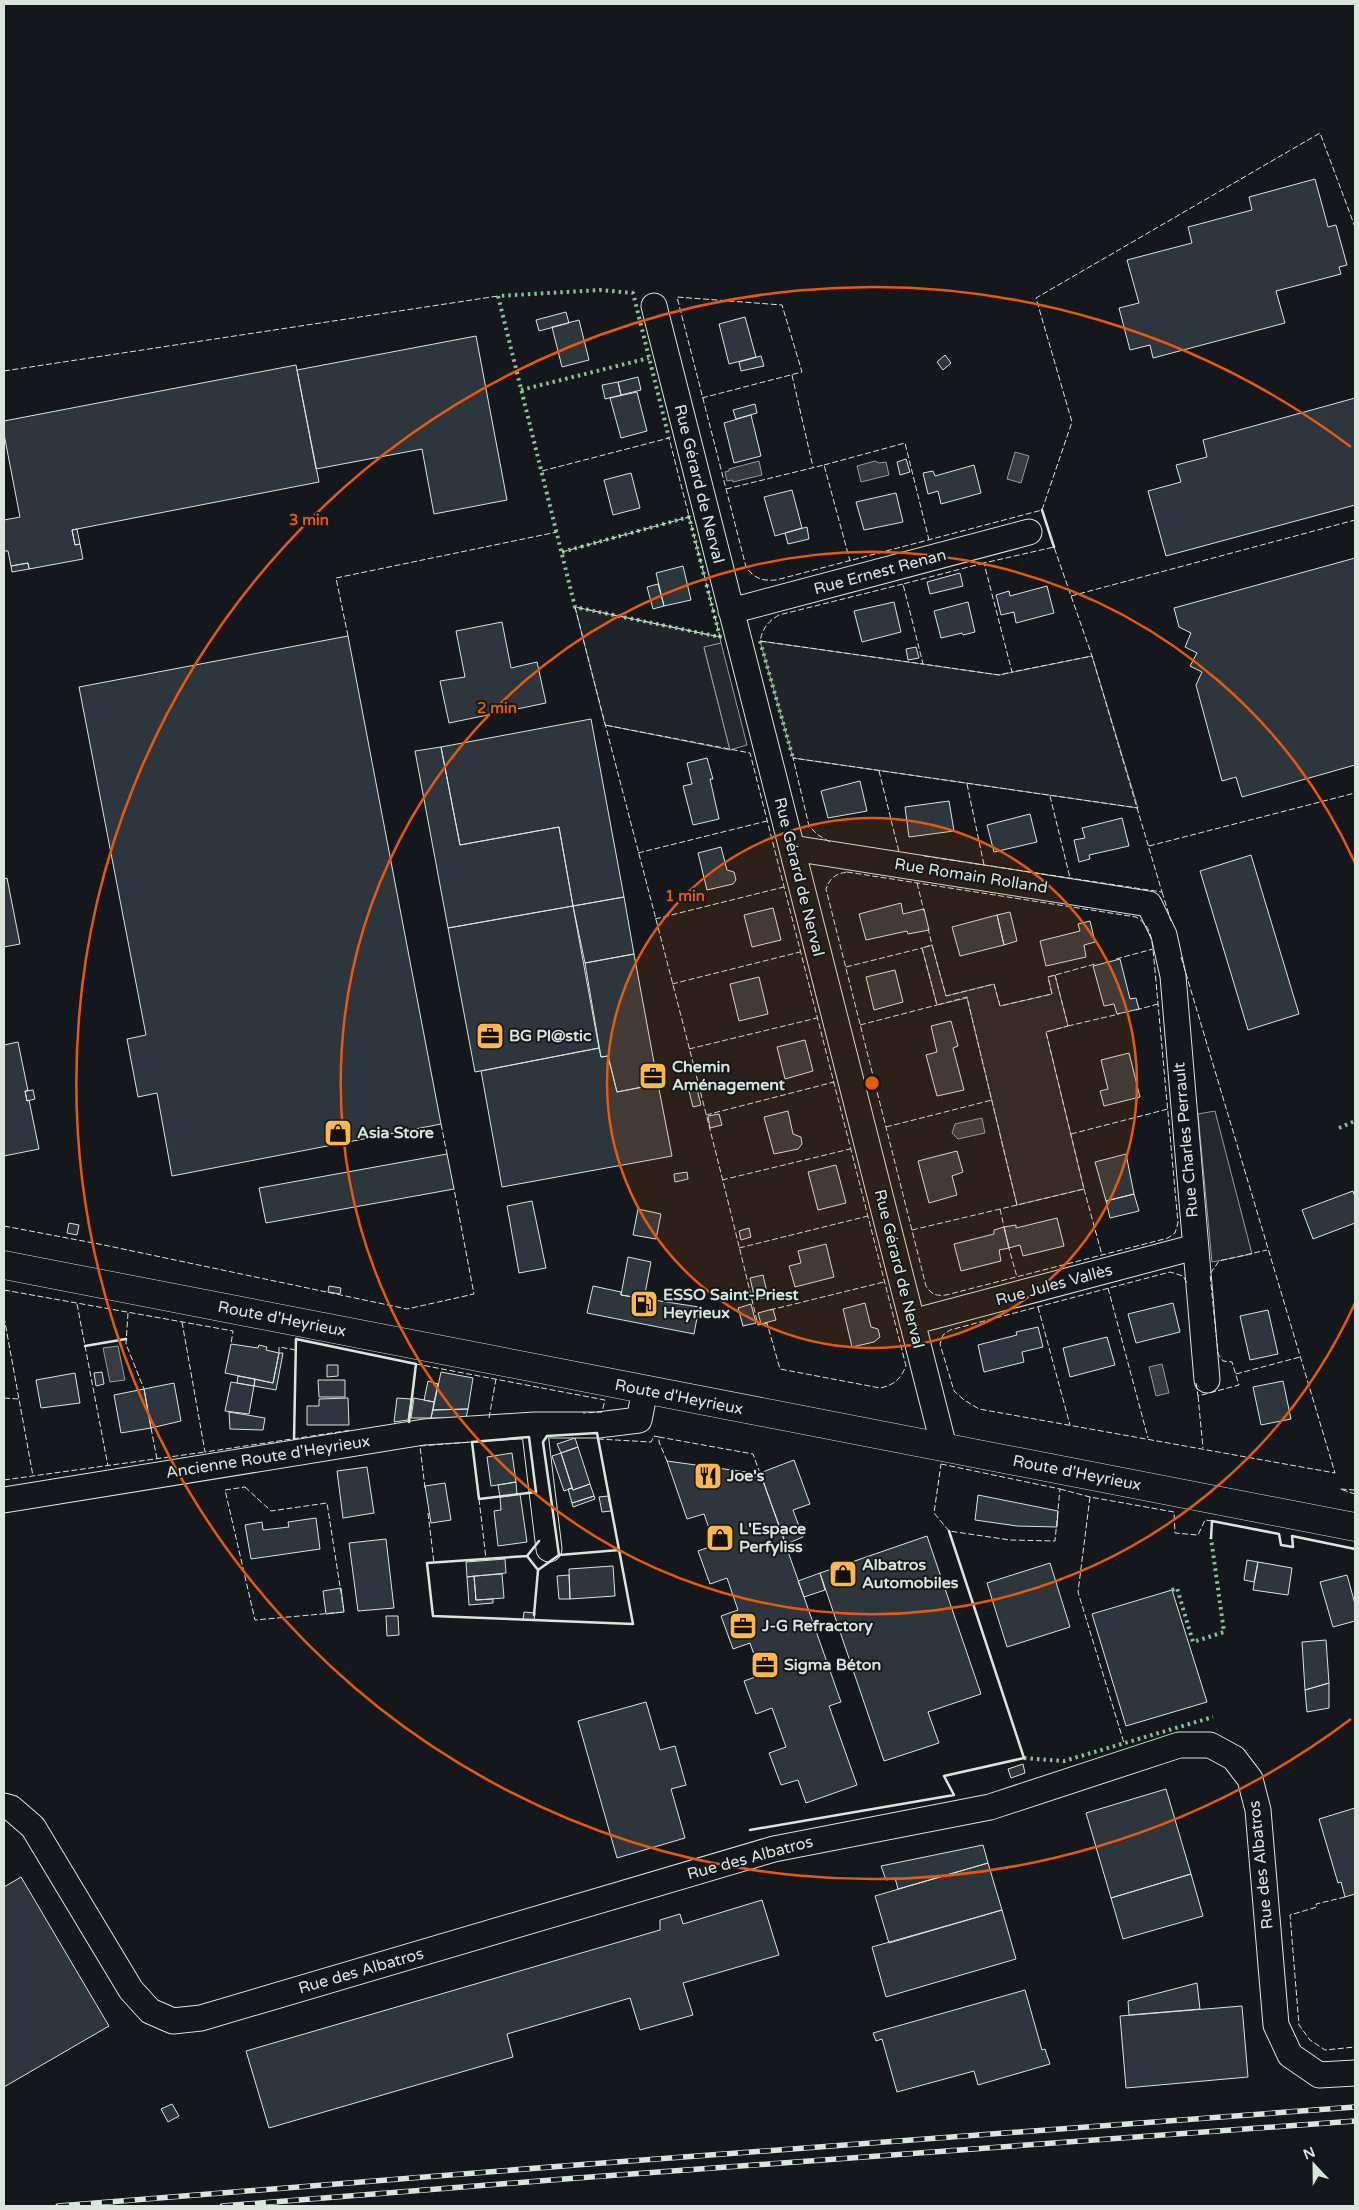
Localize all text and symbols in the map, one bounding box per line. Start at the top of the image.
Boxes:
street label: Rue Gérard de Nerval [670,402,728,566]
text: 3 min [289,511,329,529]
street label: Rue Ernest Renan [812,545,948,599]
text: 2 min [477,699,517,717]
street label: Rue Gérard de Nerval [770,795,828,959]
street label: Rue Romain Rolland [893,854,1049,898]
text: 1 min [665,887,705,905]
office icon: BG Pl@stic [475,1021,505,1051]
place label: BG Pl@stic [509,1026,592,1046]
place label: Chemin Aménagement [672,1057,786,1095]
office icon: Chemin Aménagement [638,1061,668,1091]
street label: Rue Charles Perrault [1169,1062,1203,1218]
centre of rings [863,1074,881,1092]
shop icon: Asia Store [323,1118,353,1148]
place label: Asia Store [357,1123,434,1143]
street label: Rue Gérard de Nerval [870,1187,928,1351]
street label: Rue Jules Vallès [993,1260,1115,1310]
place label: ESSO Saint-Priest Heyrieux [663,1285,800,1323]
fuel station icon: ESSO Saint-Priest Heyrieux [629,1289,659,1319]
street label: Route d'Heyrieux [216,1297,348,1341]
street label: Route d'Heyrieux [613,1375,745,1419]
street label: Ancienne Route d'Heyrieux [165,1431,371,1483]
street label: Route d'Heyrieux [1011,1451,1143,1495]
restaurant icon: Joe's [693,1461,723,1491]
place label: Joe's [726,1466,765,1486]
place label: L'Espace Perfyliss [739,1519,806,1557]
shop icon: L'Espace Perfyliss [705,1523,735,1553]
place label: Albatros Automobiles [862,1555,959,1593]
shop icon: Albatros Automobiles [828,1559,858,1589]
office icon: J-G Refractory [728,1611,758,1641]
place label: J-G Refractory [761,1616,873,1636]
office icon: Sigma Béton [750,1650,780,1680]
place label: Sigma Béton [784,1655,881,1675]
street label: Rue des Albatros [1244,1800,1278,1930]
street label: Rue des Albatros [685,1832,815,1884]
street label: Rue des Albatros [296,1944,426,1998]
north arrow [1289,2140,1339,2190]
text: N [1301,2143,1318,2163]

